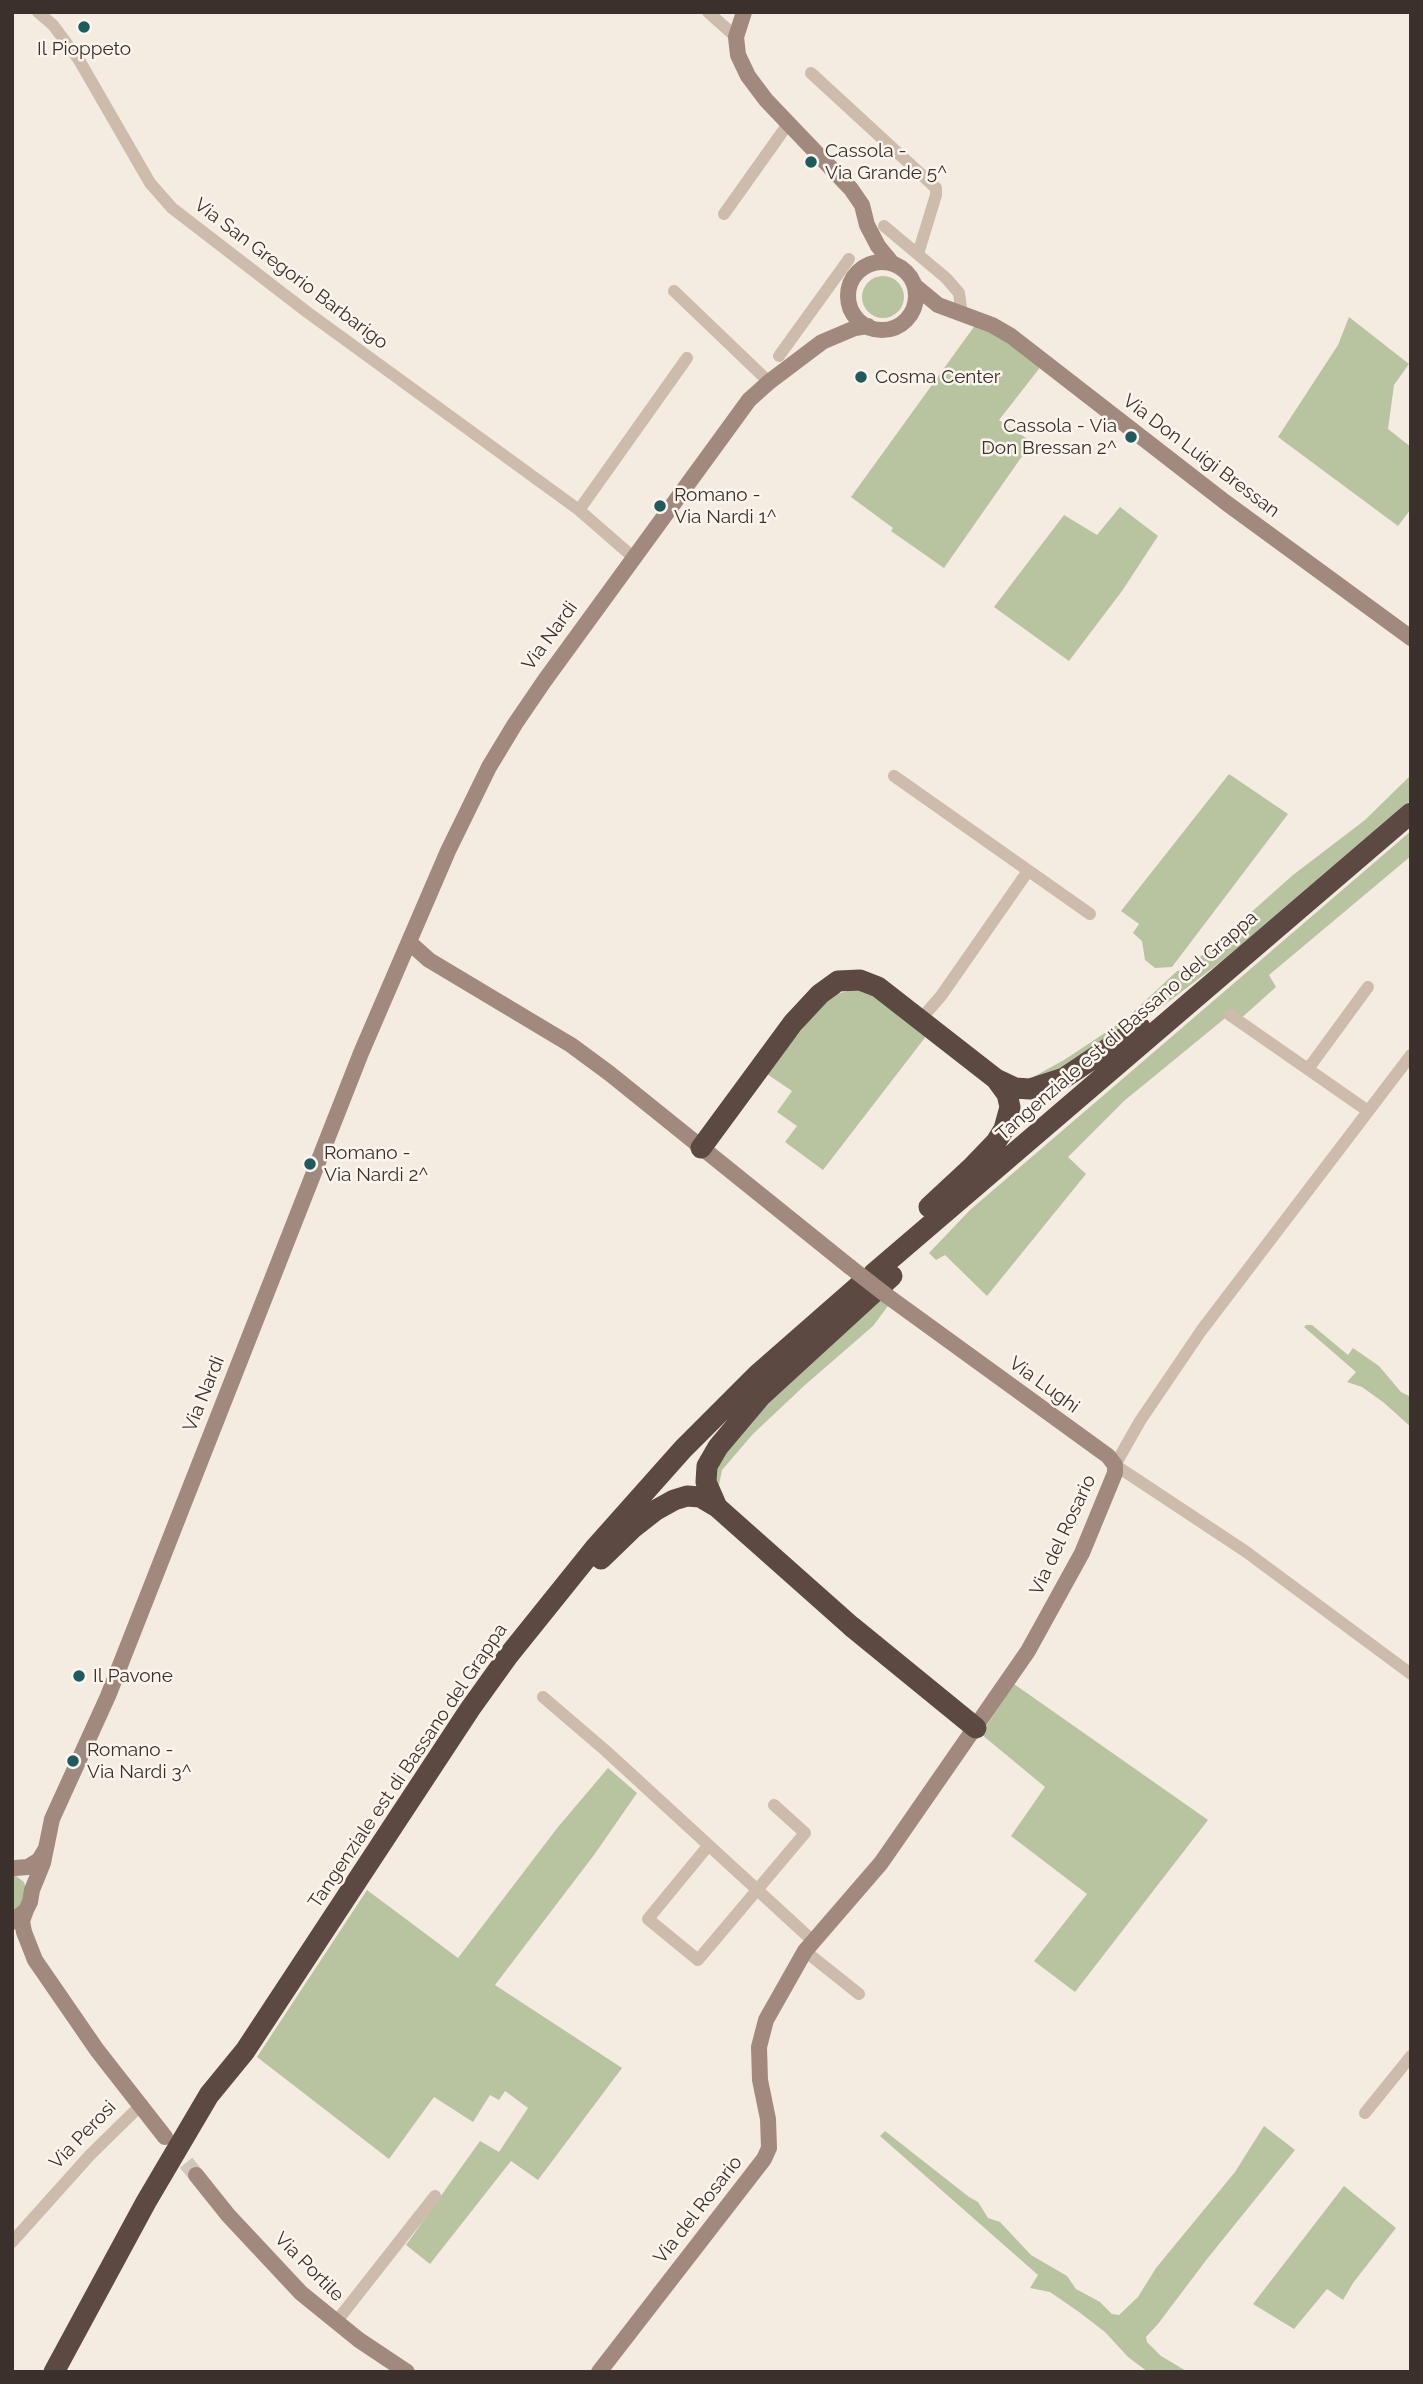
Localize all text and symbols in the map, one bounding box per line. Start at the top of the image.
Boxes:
marker: Il Pioppeto [76,19,92,35]
place label: Il Pioppeto [37,38,131,60]
place label: Cassola - Via Grande 5^ [825,140,947,184]
marker: Cassola - Via Grande 5^ [803,154,819,170]
street label: Via San Gregorio Barbarigo [190,194,392,354]
place label: Cosma Center [875,366,1000,388]
marker: Cosma Center [853,369,869,385]
street label: Via Don Luigi Bressan [1118,390,1284,522]
place label: Cassola - Via Don Bressan 2^ [981,415,1117,459]
marker: Cassola - Via Don Bressan 2^ [1123,429,1139,445]
place label: Romano - Via Nardi 1^ [674,484,777,528]
marker: Romano - Via Nardi 1^ [652,498,668,514]
street label: Via Nardi [517,597,583,675]
street label: Tangenziale est di Bassano del Grappa [992,906,1262,1146]
place label: Romano - Via Nardi 2^ [324,1142,429,1186]
marker: Romano - Via Nardi 2^ [302,1156,318,1172]
street label: Via Lughi [1004,1352,1084,1418]
street label: Via Nardi [179,1353,229,1435]
street label: Via del Rosario [1025,1471,1101,1599]
street label: Tangenziale est di Bassano del Grappa [304,1619,512,1913]
place label: Il Pavone [93,1665,173,1687]
marker: Il Pavone [71,1668,87,1684]
place label: Romano - Via Nardi 3^ [87,1739,192,1783]
marker: Romano - Via Nardi 3^ [65,1753,81,1769]
street label: Via Perosi [45,2096,121,2174]
street label: Via del Rosario [649,2152,747,2268]
street label: Via Portile [270,2228,348,2306]

